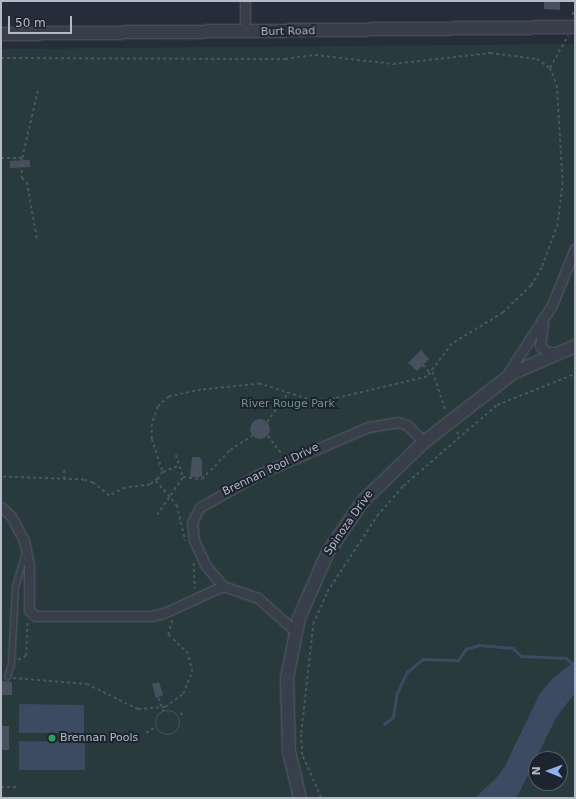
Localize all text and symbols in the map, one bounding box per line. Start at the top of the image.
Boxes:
scale bar [10,8,74,34]
text: 50 m [15,16,46,30]
street label: Burt Road [261,25,315,39]
park label: River Rouge Park [241,397,335,411]
street label: Brennan Pool Drive [221,441,321,499]
street label: Spinoza Drive [322,488,376,558]
place label: Brennan Pools [60,731,138,745]
marker: Brennan Pools [47,733,57,743]
north arrow [528,751,568,791]
text: N [530,766,543,776]

